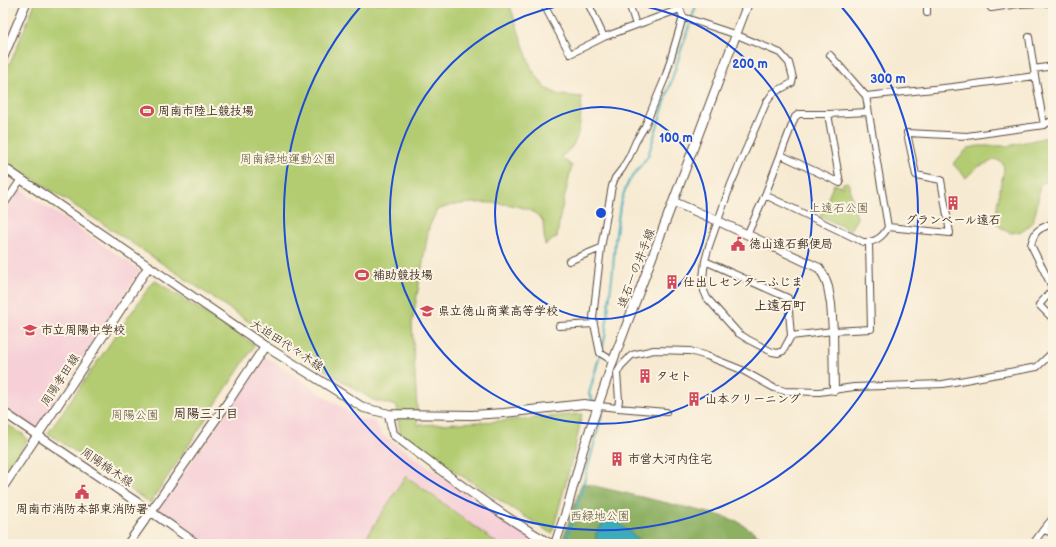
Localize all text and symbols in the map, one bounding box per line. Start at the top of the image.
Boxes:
text: 200 m [732,57,768,72]
text: 300 m [870,72,906,87]
sports icon: 周南市陸上競技場 [139,103,155,119]
place label: 周南市陸上競技場 [158,104,254,119]
text: 100 m [659,131,693,146]
park label: 周南緑地運動公園 [240,152,336,167]
building icon: グランベール遠石 [945,195,961,211]
park label: 上遠石公園 [809,201,869,216]
centre of rings [594,206,608,220]
place label: グランベール遠石 [905,213,1001,228]
street label: 遠石一の井手線 [614,226,659,310]
public building icon: 徳山遠石郵便局 [730,236,746,252]
place label: 徳山遠石郵便局 [749,237,833,252]
sports icon: 補助競技場 [354,267,370,283]
place label: 補助競技場 [373,268,433,283]
building icon: 仕出しセンターふじま [664,274,680,290]
place label: 仕出しセンターふじま [683,275,803,290]
district label: 上遠石町 [754,298,806,314]
school or university icon: 県立徳山商業高等学校 [419,303,435,319]
place label: 県立徳山商業高等学校 [438,304,558,319]
street label: 大迫田代々木線 [247,316,326,375]
school or university icon: 市立周陽中学校 [22,322,38,338]
place label: 市立周陽中学校 [41,323,125,338]
street label: 周陽孝田線 [38,351,83,410]
building icon: タセト [637,368,653,384]
place label: タセト [656,369,692,384]
building icon: 山本クリーニング [686,391,702,407]
place label: 山本クリーニング [705,392,801,407]
district label: 周陽三丁目 [173,406,239,422]
park label: 周陽公園 [111,408,159,423]
street label: 周陽楠木線 [78,444,136,490]
building icon: 市営大河内住宅 [609,451,625,467]
place label: 市営大河内住宅 [628,452,712,467]
public building icon: 周南市消防本部東消防署 [74,484,90,500]
place label: 周南市消防本部東消防署 [16,502,148,517]
park label: 西緑地公園 [570,509,630,524]

